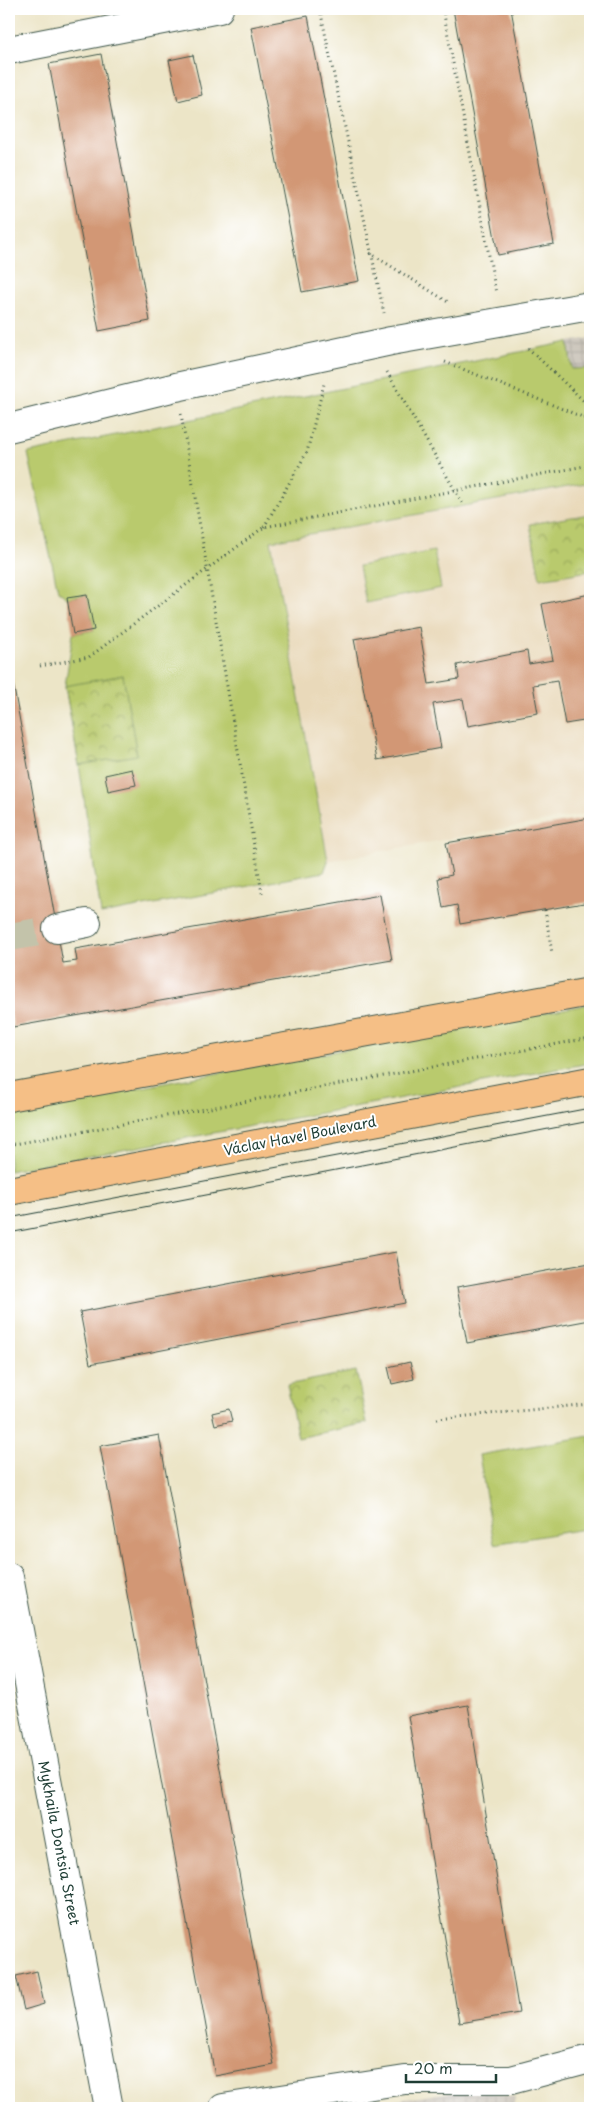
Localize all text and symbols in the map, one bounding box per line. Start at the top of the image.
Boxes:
street label: Václav Havel Boulevard [222,1110,378,1161]
street label: Mykhaila Dontsia Street [33,1759,86,1927]
scale bar [406,2052,496,2084]
text: 20 m [414,2056,453,2079]

